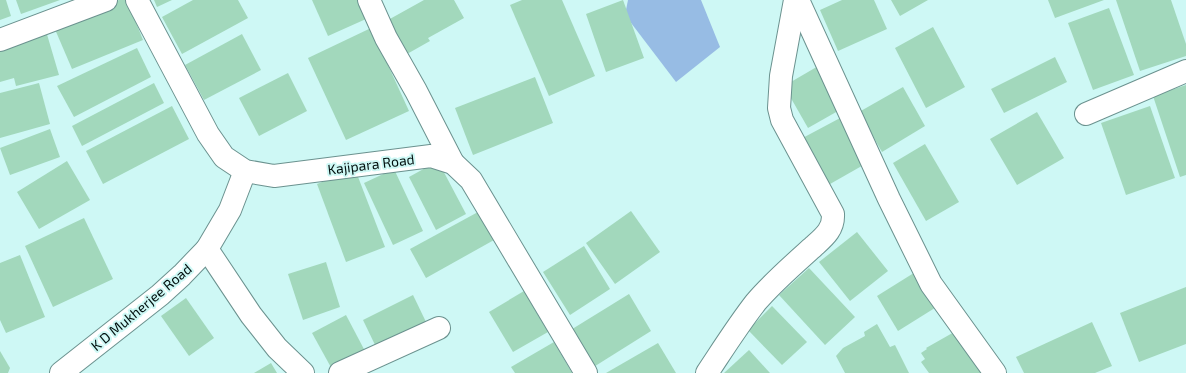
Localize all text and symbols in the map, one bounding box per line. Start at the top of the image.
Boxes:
street label: Kajipara Road [327,150,415,178]
street label: K D Mukherjee Road [87,260,195,354]

